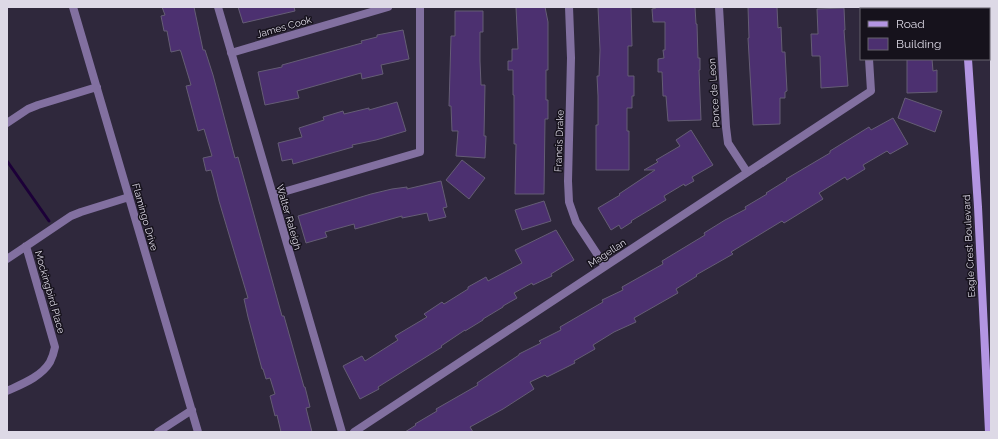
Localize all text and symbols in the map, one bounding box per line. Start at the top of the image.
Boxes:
legend [860,8,990,60]
street label: James Cook [255,14,313,40]
text: Road [896,17,925,31]
text: Building [896,37,942,51]
street label: Ponce de Leon [706,58,722,128]
street label: Francis Drake [552,110,566,172]
street label: Flamingo Drive [130,182,160,252]
street label: Walter Raleigh [274,183,304,251]
street label: Eagle Crest Boulevard [961,194,977,298]
street label: Magellan [586,237,628,269]
street label: Mockingbird Place [33,249,67,335]

